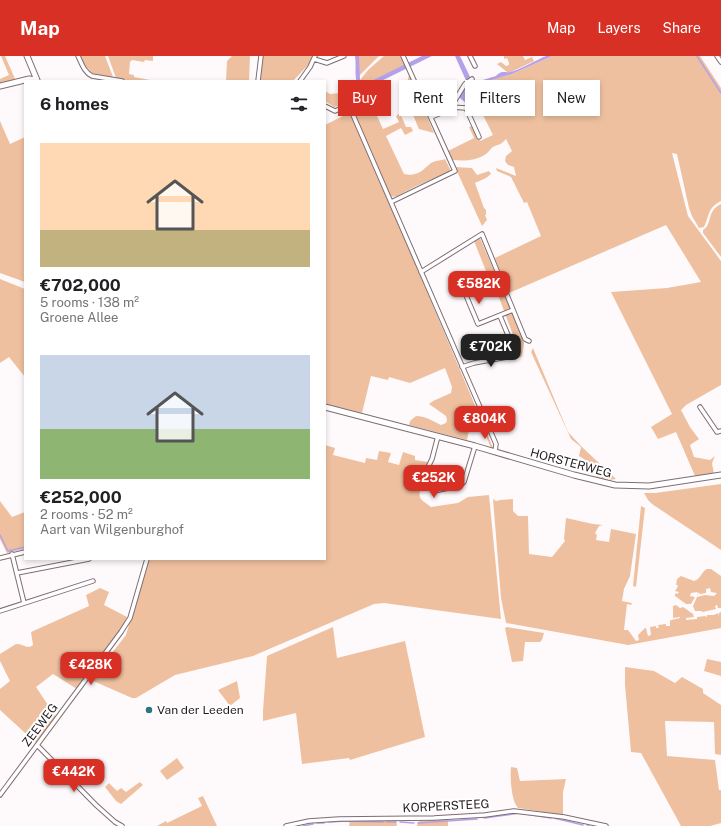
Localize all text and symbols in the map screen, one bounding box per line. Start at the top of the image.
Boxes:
text: Map [20,17,60,39]
text: Map [547,20,575,36]
text: Layers [597,20,641,36]
text: Share [663,20,701,36]
chip: Buy [338,80,391,116]
chip: Rent [399,80,457,116]
chip: Filters [465,80,535,116]
chip: New [543,80,600,116]
icon: filters [288,93,310,115]
text: 6 homes [40,94,109,114]
icon: home [139,169,211,241]
pin: €582K [451,271,507,305]
text: €702,000 [40,275,121,295]
text: €582K [457,276,501,291]
text: 5 rooms · 138 m² [40,295,139,310]
text: Groene Allee [40,310,118,325]
pin: €702K [463,334,519,368]
text: €702K [470,339,512,354]
icon: home [139,381,211,453]
pin: €804K [457,406,513,440]
text: €804K [463,411,507,426]
street label: HORSTERWEG [529,445,613,481]
pin: €252K [406,465,462,499]
text: €252K [412,470,456,485]
text: €252,000 [40,487,122,507]
text: 2 rooms · 52 m² [40,507,133,522]
text: Aart van Wilgenburghof [40,522,184,537]
pin: €428K [63,652,119,686]
text: €428K [69,657,113,672]
street label: ZEEWEG [19,701,61,749]
place label: Van der Leeden [157,703,244,717]
marker: Van der Leeden [144,705,154,715]
pin: €442K [46,759,102,793]
text: €442K [52,764,96,779]
street label: KORPERSTEEG [402,797,490,815]

